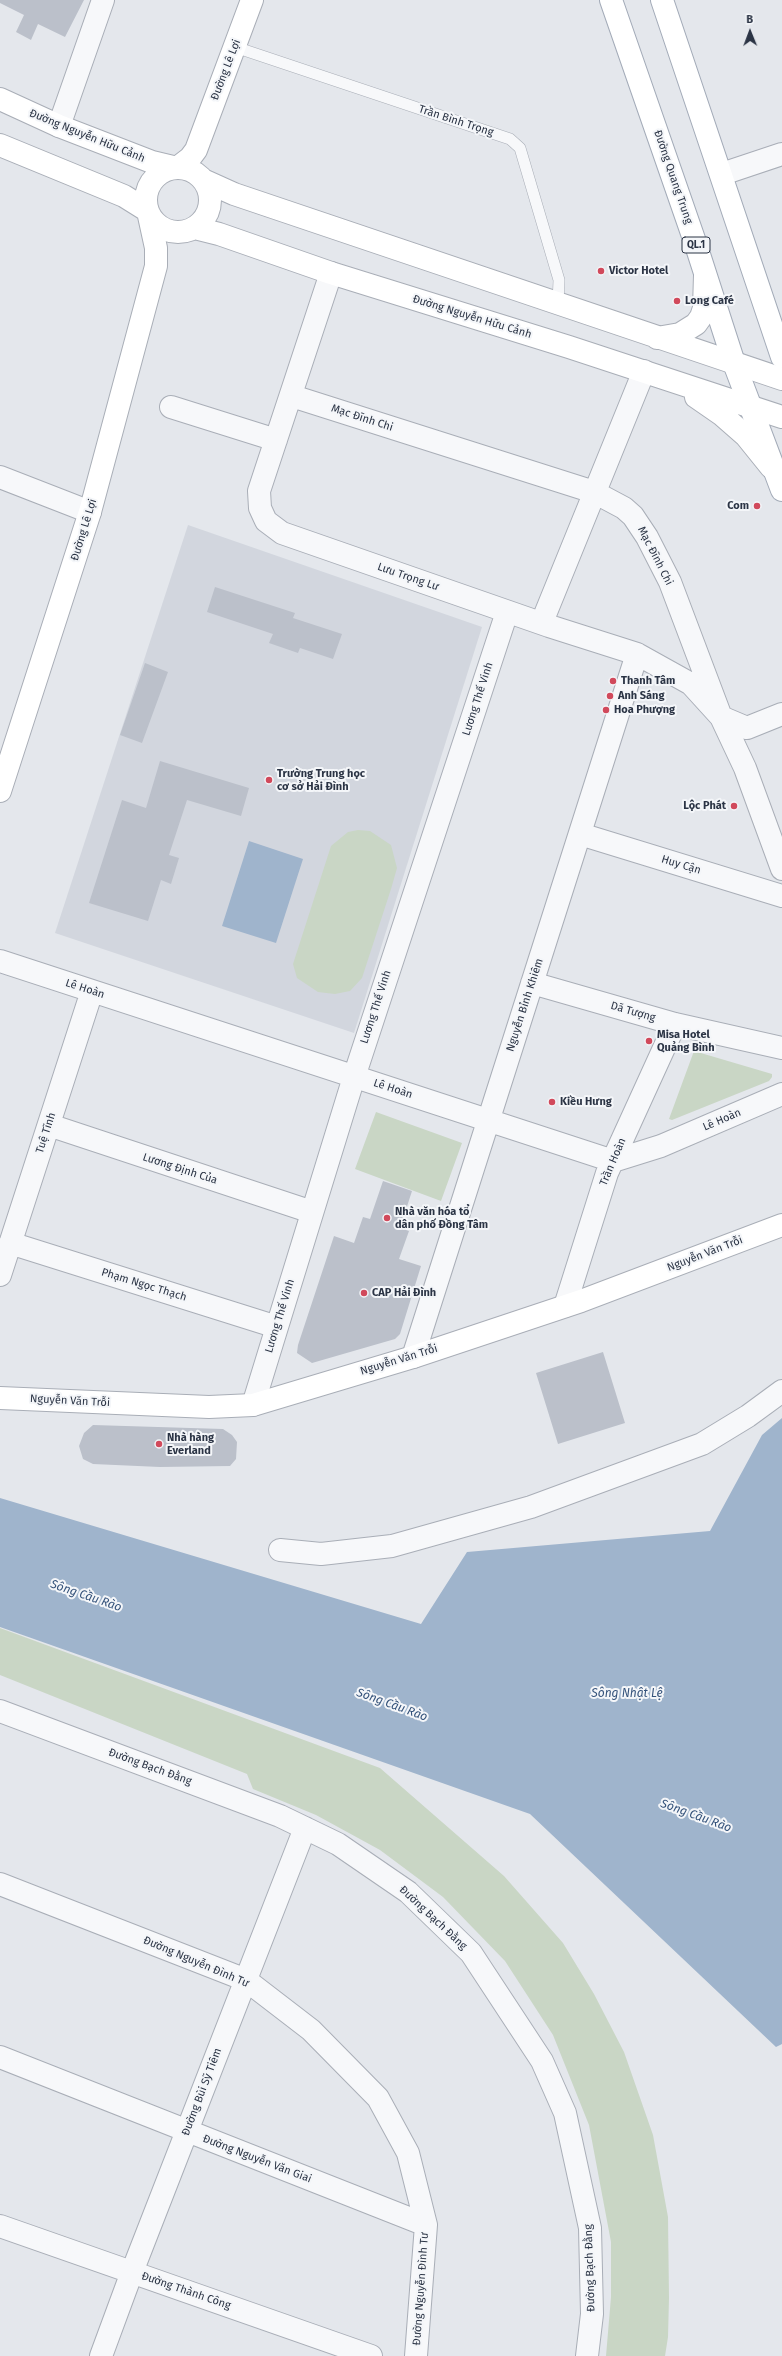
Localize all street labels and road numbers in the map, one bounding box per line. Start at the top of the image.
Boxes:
street label: Đường Lê Lợi [208,38,244,102]
street label: Trần Bình Trọng [417,103,495,139]
street label: Đường Nguyễn Hữu Cảnh [27,107,147,165]
street label: Đường Quang Trung [651,128,695,226]
road number: QL.1 [682,237,710,253]
street label: Đường Nguyễn Hữu Cảnh [411,293,533,341]
street label: Mạc Đĩnh Chi [329,402,395,434]
street label: Đường Lê Lợi [68,497,100,563]
street label: Mạc Đĩnh Chi [634,524,676,588]
street label: Lưu Trọng Lư [376,560,440,594]
street label: Lương Thế Vinh [460,661,496,737]
street label: Huy Cận [660,853,702,877]
street label: Nguyễn Bỉnh Khiêm [504,957,546,1053]
street label: Lương Thế Vinh [358,969,394,1045]
street label: Lê Hoàn [64,976,106,1002]
street label: Dã Tượng [609,999,657,1025]
street label: Lê Hoàn [372,1076,414,1102]
street label: Lê Hoàn [701,1106,743,1134]
street label: Tuệ Tĩnh [33,1111,59,1155]
street label: Trần Hoàn [597,1136,629,1188]
street label: Lương Định Của [141,1151,219,1187]
street label: Nguyễn Văn Trỗi [665,1233,745,1275]
street label: Phạm Ngọc Thạch [100,1266,188,1304]
street label: Lương Thế Vinh [263,1277,297,1355]
street label: Nguyễn Văn Trỗi [359,1342,439,1378]
street label: Nguyễn Văn Trỗi [30,1392,110,1410]
street label: Đường Bạch Đằng [106,1746,194,1788]
street label: Đường Bạch Đằng [396,1883,470,1953]
street label: Đường Nguyễn Đình Tư [141,1934,251,1990]
street label: Đường Bùi Sỹ Tiêm [179,2046,225,2138]
street label: Đường Nguyễn Văn Giai [201,2132,313,2186]
street label: Đường Bạch Đằng [582,2224,598,2312]
street label: Đường Nguyễn Đình Tư [410,2232,432,2346]
street label: Đường Thành Công [140,2270,232,2312]

